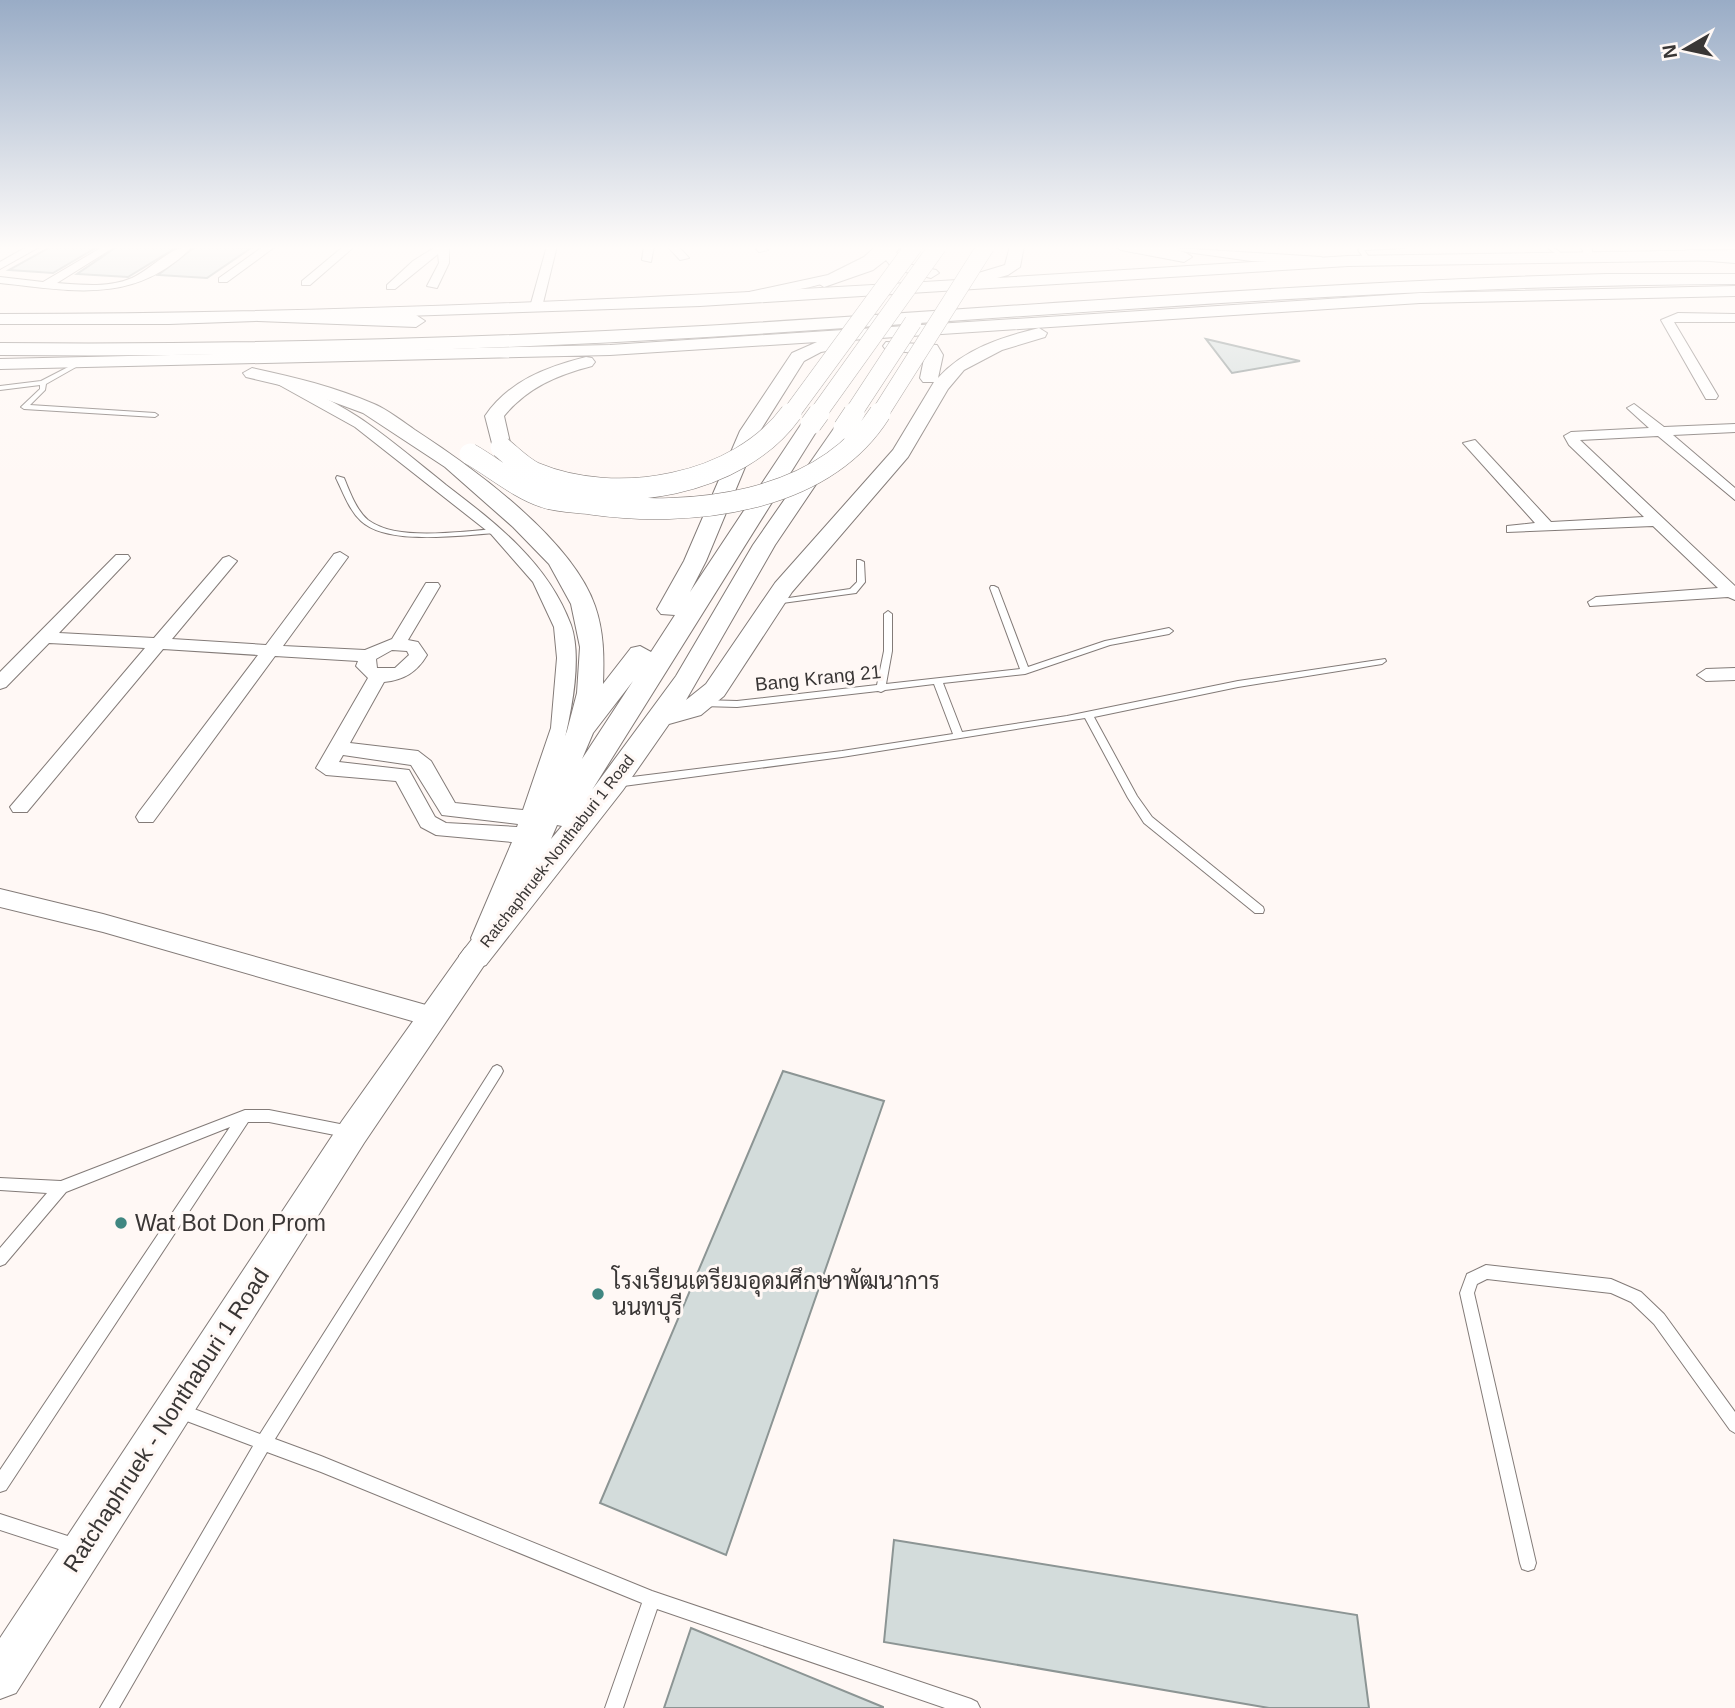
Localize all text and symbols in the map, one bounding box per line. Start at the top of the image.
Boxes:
north arrow [1651,14,1721,84]
text: N [1658,43,1681,60]
street label: Bang Krang 21 [754,661,882,695]
street label: Ratchaphruek-Nonthaburi 1 Road [477,751,637,951]
place label: Wat Bot Don Prom [135,1210,326,1236]
marker: Wat Bot Don Prom [113,1215,129,1231]
street label: Ratchaphruek - Nonthaburi 1 Road [58,1263,274,1577]
place label: โรงเรียนเตรียมอุดมศึกษาพัฒนาการ นนทบุรี [610,1265,940,1323]
marker: โรงเรียนเตรียมอุดมศึกษาพัฒนาการ นนทบุรี [590,1286,606,1302]

